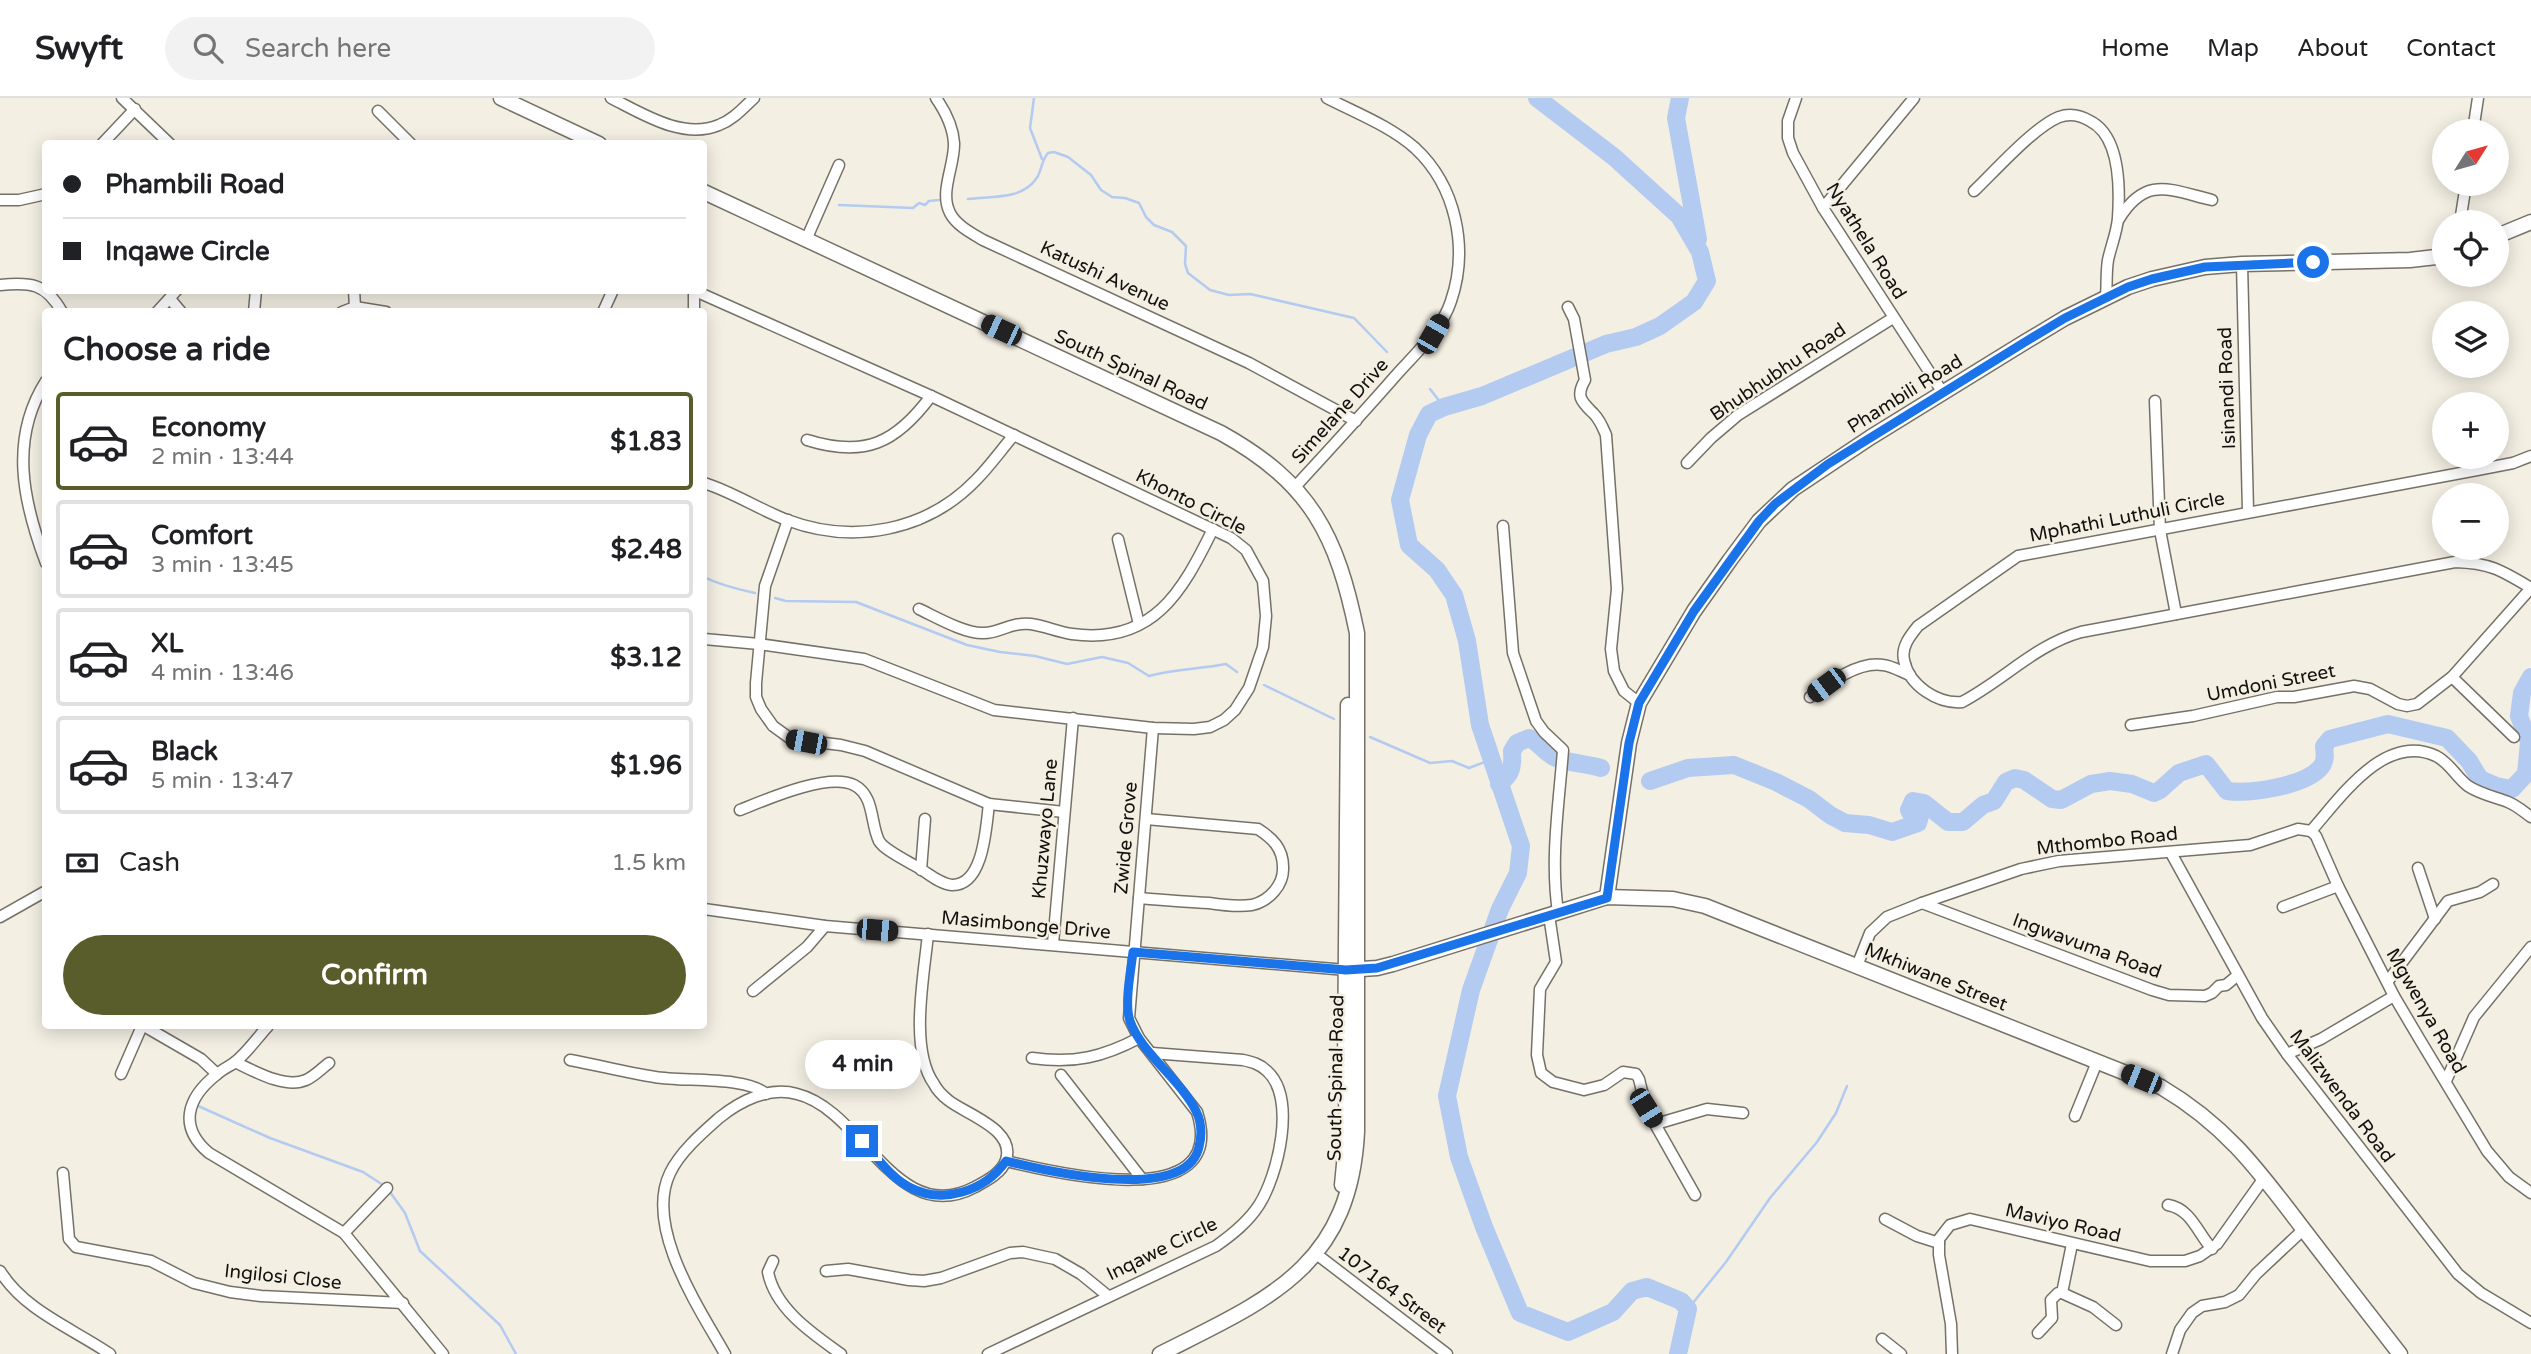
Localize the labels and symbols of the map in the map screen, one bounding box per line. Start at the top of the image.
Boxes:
north arrow [2432,119,2510,196]
street label: Nyathela Road [1821,179,1911,303]
street label: Katushi Avenue [1037,236,1173,316]
route start [2297,246,2329,278]
car [1414,311,1453,357]
car [978,312,1025,348]
street label: Bhubhubhu Road [1706,318,1850,426]
street label: South Spinal Road [1051,325,1211,415]
street label: Isinandi Road [2214,327,2240,449]
street label: Phambili Road [1844,350,1966,438]
street label: Simelane Drive [1287,354,1393,468]
street label: Khonto Circle [1132,465,1250,539]
street label: Mphathi Luthuli Circle [2027,487,2227,547]
street label: Umdoni Street [2205,660,2337,706]
car [1803,664,1850,706]
car [784,728,829,756]
street label: Khuzwayo Lane [1028,758,1062,900]
street label: Zwide Grove [1110,781,1142,895]
street label: Mthombo Road [2035,823,2179,859]
street label: Masimbonge Drive [940,907,1112,943]
street label: Ingwavuma Road [2010,909,2164,983]
car [856,918,899,942]
street label: Mkhiwane Street [1861,938,2011,1016]
street label: Mgwenya Road [2381,945,2471,1077]
street label: South Spinal Road [1324,995,1348,1161]
street label: Malizwenda Road [2285,1025,2399,1167]
callout: 4 min [804,1040,920,1088]
car [2118,1061,2165,1097]
car [1626,1085,1667,1131]
route end [846,1125,878,1157]
street label: Maviyo Road [2003,1199,2123,1247]
street label: Inqawe Circle [1103,1213,1221,1285]
street label: 107164 Street [1333,1242,1451,1338]
street label: Ingilosi Close [223,1260,343,1294]

